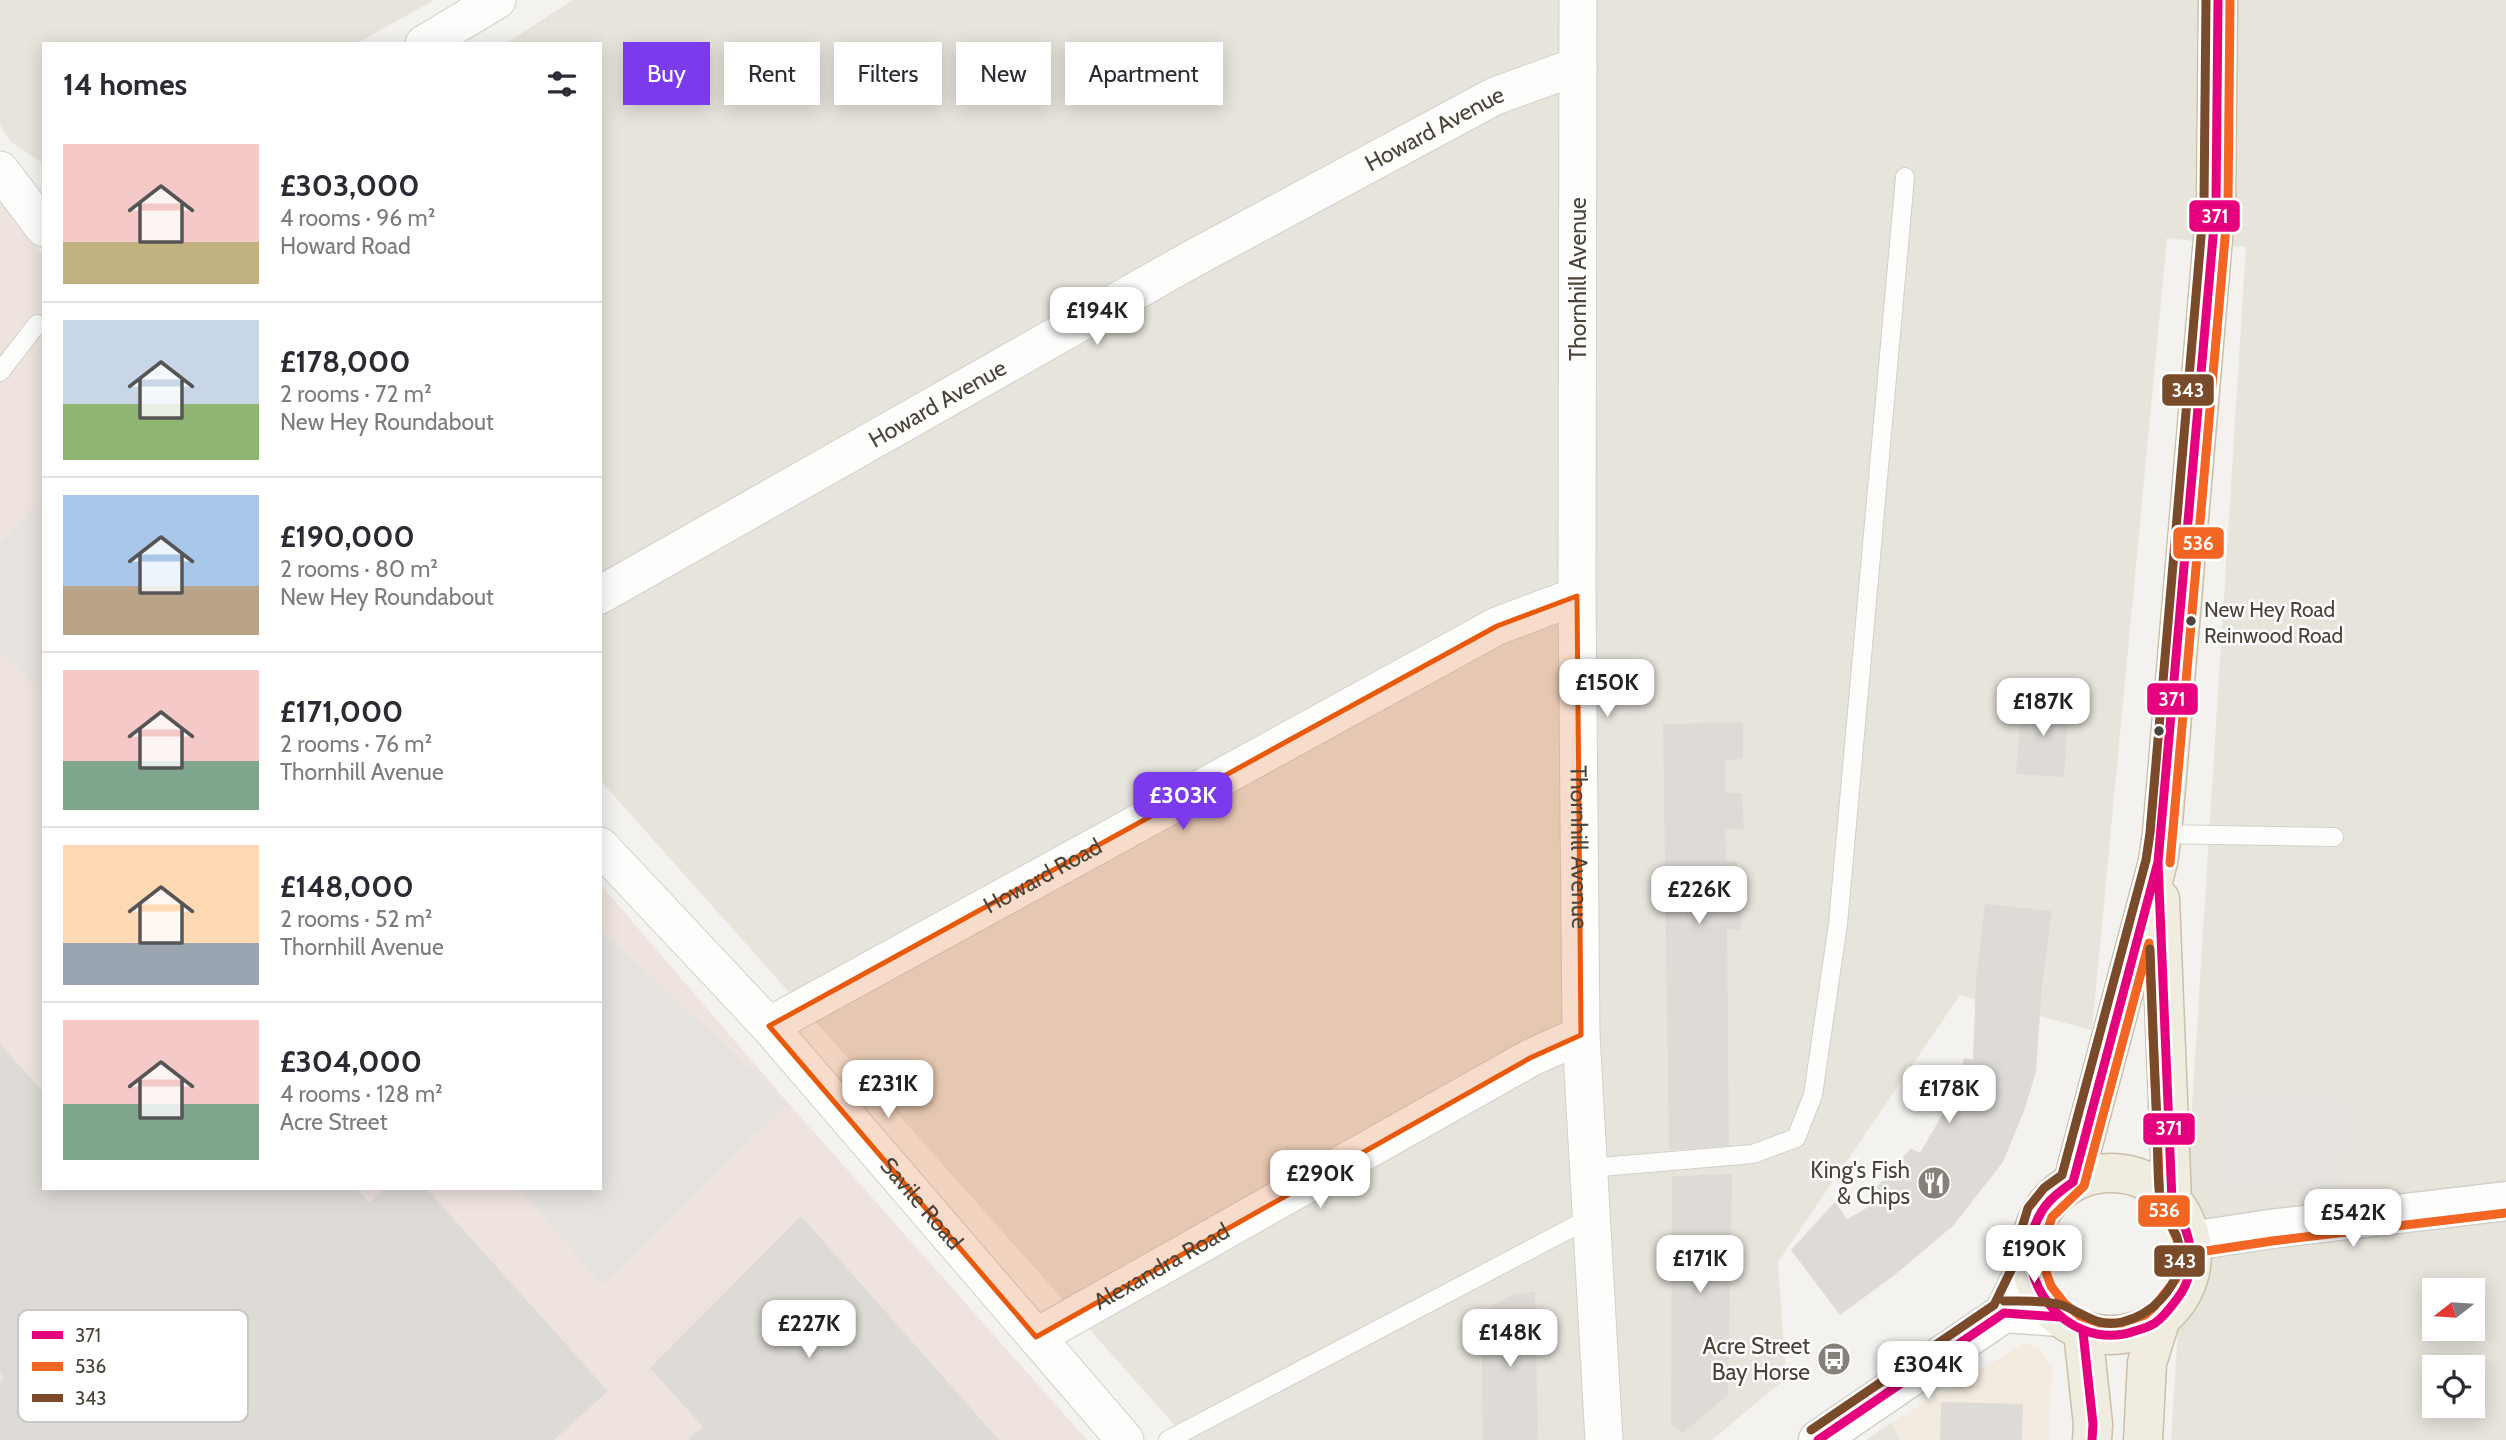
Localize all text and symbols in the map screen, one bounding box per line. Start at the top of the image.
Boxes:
chip: Buy [623,42,710,105]
chip: Rent [724,42,820,105]
chip: Filters [834,42,942,105]
chip: New [956,42,1051,105]
chip: Apartment [1065,42,1223,105]
icon: filters [543,65,581,103]
text: 14 homes [63,66,187,103]
street label: Howard Avenue [1360,80,1508,177]
text: £303,000 [280,167,419,204]
icon: home [119,172,203,256]
street label: Thornhill Avenue [1564,197,1592,361]
line badge: 371 [2188,199,2241,233]
text: 4 rooms · 96 m² [280,204,435,232]
text: 371 [2202,205,2228,228]
text: Howard Road [280,232,411,260]
pin: £194K [1048,288,1146,347]
text: £194K [1066,296,1128,324]
text: £178,000 [280,343,410,380]
icon: home [119,348,203,432]
street label: Howard Avenue [864,353,1012,454]
line badge: 343 [2161,373,2215,407]
text: 343 [2172,379,2204,402]
text: 2 rooms · 72 m² [280,380,432,408]
text: New Hey Roundabout [280,408,494,436]
text: £190,000 [280,518,415,555]
icon: home [119,523,203,607]
line badge: 536 [2172,526,2225,560]
text: 536 [2182,532,2214,555]
text: 2 rooms · 80 m² [280,555,438,583]
text: New Hey Roundabout [280,583,494,611]
place label: New Hey Road Reinwood Road [2204,597,2343,648]
marker: New Hey Road Reinwood Road [2184,614,2198,628]
pin: £150K [1558,660,1656,719]
text: £150K [1575,668,1639,696]
pin: £187K [1994,678,2092,738]
line badge: 371 [2146,682,2199,716]
text: £187K [2013,687,2073,715]
text: 371 [2159,688,2185,711]
text: £171,000 [280,693,403,730]
icon: home [119,698,203,782]
unlabelled marker [2152,724,2166,738]
text: 2 rooms · 76 m² [280,730,432,758]
text: Thornhill Avenue [280,758,444,786]
street label: Thornhill Avenue [1565,765,1594,929]
pin: £303K [1134,772,1232,832]
text: £303K [1149,781,1217,809]
street label: Howard Road [978,832,1107,920]
pin: £226K [1650,866,1748,926]
text: £148,000 [280,868,414,905]
icon: home [119,873,203,957]
text: £226K [1667,875,1731,903]
text: 2 rooms · 52 m² [280,905,433,933]
text: Thornhill Avenue [280,933,444,961]
text: £304,000 [280,1043,422,1080]
icon: home [119,1048,203,1132]
pin: £231K [839,1060,937,1120]
pin: £178K [1900,1066,1998,1125]
text: £231K [858,1069,918,1097]
text: £178K [1919,1074,1979,1102]
text: 4 rooms · 128 m² [280,1080,443,1108]
text: Acre Street [280,1108,387,1136]
line badge: 371 [2142,1112,2196,1146]
text: 371 [2156,1117,2182,1140]
pin: £290K [1271,1150,1369,1210]
street label: Savile Road [874,1152,969,1255]
place label: King's Fish & Chips [1810,1156,1910,1210]
text: £290K [1286,1159,1354,1187]
restaurant icon: King's Fish & Chips [1915,1164,1953,1202]
pin: £542K [2304,1190,2402,1249]
line badge: 536 [2137,1194,2191,1228]
text: £542K [2320,1198,2386,1226]
text: 536 [2148,1199,2180,1222]
street label: Alexandra Road [1088,1217,1234,1316]
pin: £190K [1985,1226,2083,1285]
text: £190K [2002,1234,2066,1262]
pin: £171K [1651,1236,1749,1295]
text: £171K [1672,1244,1728,1272]
line badge: 343 [2153,1244,2206,1278]
text: 343 [2164,1250,2196,1273]
north arrow [2422,1278,2485,1340]
map controls [2422,1278,2485,1418]
pin: £227K [760,1300,858,1360]
text: £227K [778,1309,840,1337]
legend [18,1310,248,1422]
pin: £148K [1461,1310,1559,1369]
text: £148K [1478,1318,1542,1346]
text: 371 [75,1324,101,1347]
place label: Acre Street Bay Horse [1703,1332,1810,1386]
bus stop icon: Acre Street Bay Horse [1815,1340,1853,1378]
pin: £304K [1879,1342,1977,1401]
text: £304K [1893,1350,1963,1378]
text: 536 [75,1355,106,1378]
button: locate [2422,1355,2485,1418]
text: 343 [75,1387,107,1410]

